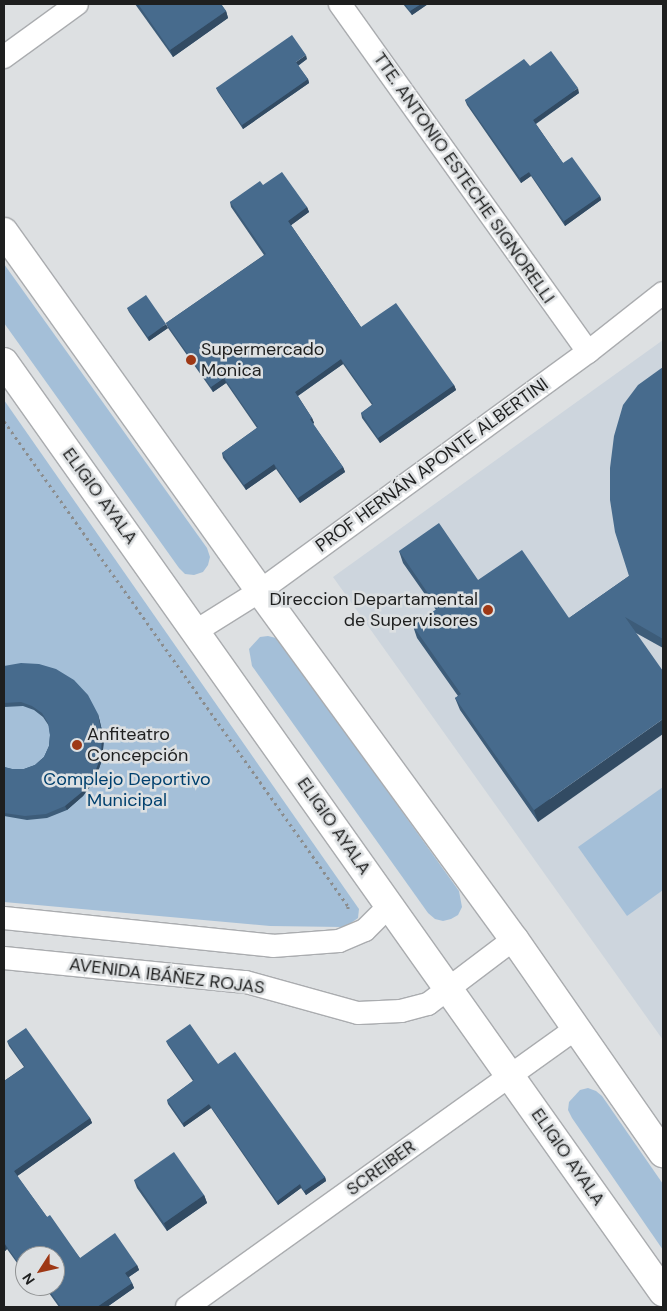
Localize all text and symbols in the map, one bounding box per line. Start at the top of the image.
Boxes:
street label: TTE. ANTONIO ESTECHE SIGNORELLI [369,48,559,308]
place label: Supermercado Monica [201,339,325,382]
marker: Supermercado Monica [185,354,197,366]
street label: PROF HERNÁN APONTE ALBERTINI [312,373,552,557]
street label: ELIGIO AYALA [58,444,142,548]
place label: Direccion Departamental de Supervisores [269,589,478,632]
marker: Direccion Departamental de Supervisores [482,604,494,616]
place label: Anfiteatro Concepción [87,724,188,766]
marker: Anfiteatro Concepción [71,739,83,751]
park label: Complejo Deportivo Municipal [43,769,211,812]
street label: ELIGIO AYALA [293,773,375,879]
street label: AVENIDA IBÁÑEZ ROJAS [68,953,266,999]
street label: ELIGIO AYALA [527,1104,609,1210]
street label: SCREIBER [342,1136,420,1200]
north arrow [15,1246,65,1296]
text: N [18,1270,39,1288]

